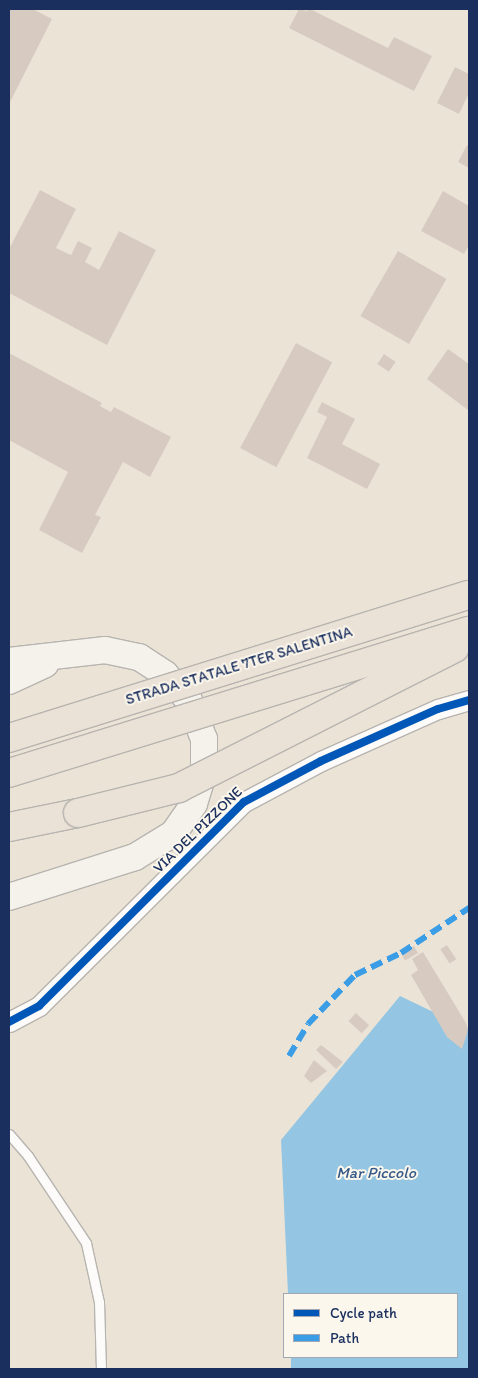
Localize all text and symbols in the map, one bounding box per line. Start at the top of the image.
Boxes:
street label: STRADA STATALE 7TER SALENTINA [123,623,355,709]
street label: VIA DEL PIZZONE [150,783,246,877]
water label: Mar Piccolo [336,1163,416,1183]
legend [283,1293,458,1358]
text: Cycle path [330,1304,397,1322]
text: Path [330,1329,359,1347]

